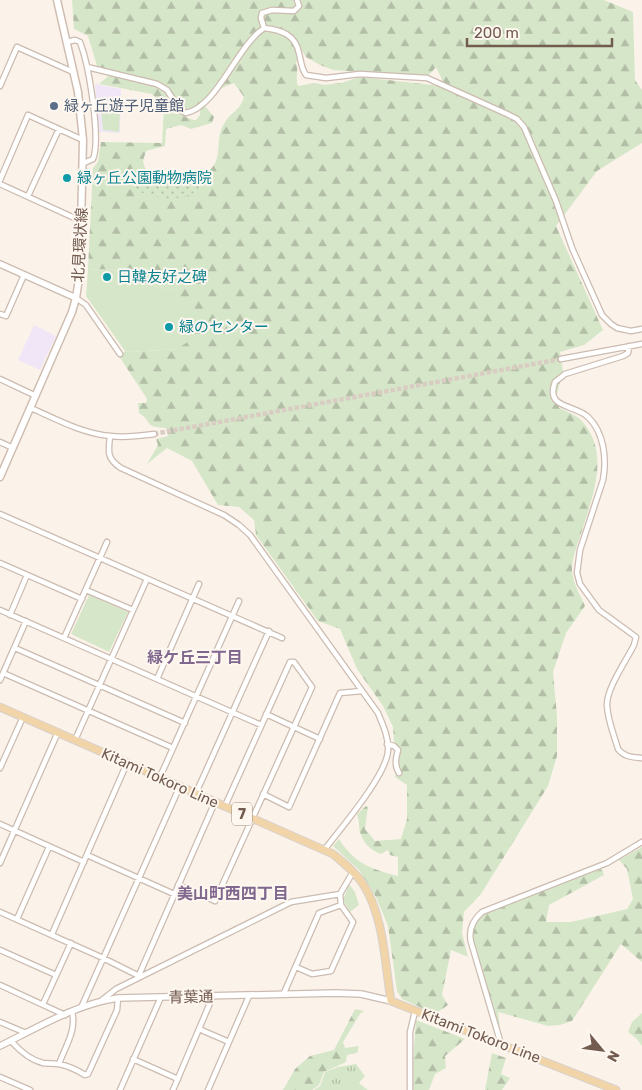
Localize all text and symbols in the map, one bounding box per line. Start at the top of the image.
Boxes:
scale bar [467,15,612,47]
text: 200 m [474,24,519,42]
place label: 緑ヶ丘遊子児童館 [64,97,184,115]
marker: 緑ヶ丘遊子児童館 [48,100,60,112]
place label: 緑ヶ丘公園動物病院 [77,169,212,187]
marker: 緑ヶ丘公園動物病院 [61,172,73,184]
street label: 北見環状線 [69,207,91,283]
place label: 日韓友好之碑 [117,268,207,286]
marker: 日韓友好之碑 [101,271,113,283]
place label: 緑のセンター [179,318,269,336]
marker: 緑のセンター [163,321,175,333]
district label: 緑ケ丘三丁目 [147,648,243,667]
street label: Kitami Tokoro Line [99,744,221,812]
road number: 7 [232,802,252,826]
district label: 美山町西四丁目 [177,884,289,903]
street label: 青葉通 [168,988,214,1006]
street label: Kitami Tokoro Line [419,1005,543,1067]
north arrow [577,1025,627,1075]
text: N [603,1048,623,1065]

